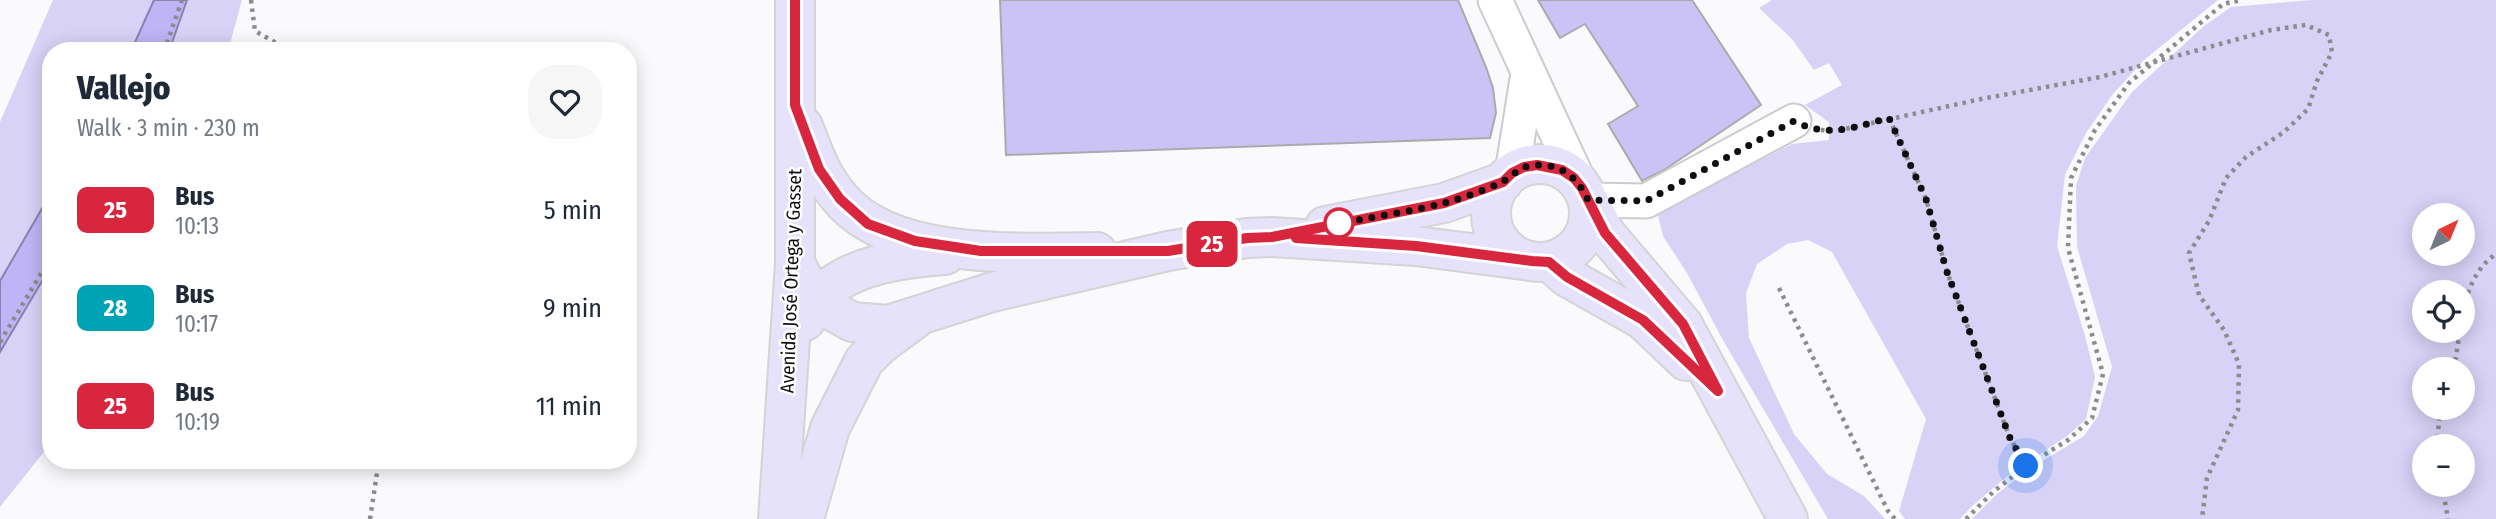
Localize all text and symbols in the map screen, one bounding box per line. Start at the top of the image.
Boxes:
button: heart [528,65,602,139]
text: Vallejo [77,68,170,108]
text: Walk · 3 min · 230 m [77,114,260,142]
street label: Avenida José Ortega y Gasset [776,168,806,394]
text: Bus [175,181,214,212]
text: 5 min [544,195,602,226]
text: 25 [104,196,127,224]
north arrow [2412,203,2474,266]
map controls [2412,203,2475,497]
unlabelled marker [1324,208,1354,238]
text: 10:13 [175,212,219,240]
line badge: 25 [1180,221,1244,267]
text: 25 [1201,230,1223,258]
text: Bus [175,279,214,310]
button: locate [2412,280,2475,343]
text: 9 min [543,293,602,324]
text: 28 [104,294,127,322]
text: 10:17 [175,310,218,338]
button: + [2412,357,2475,420]
text: Bus [175,377,214,408]
text: 11 min [536,391,602,422]
text: 25 [104,392,127,420]
text: 10:19 [175,408,220,436]
button: − [2412,434,2475,497]
your location [2008,448,2043,483]

